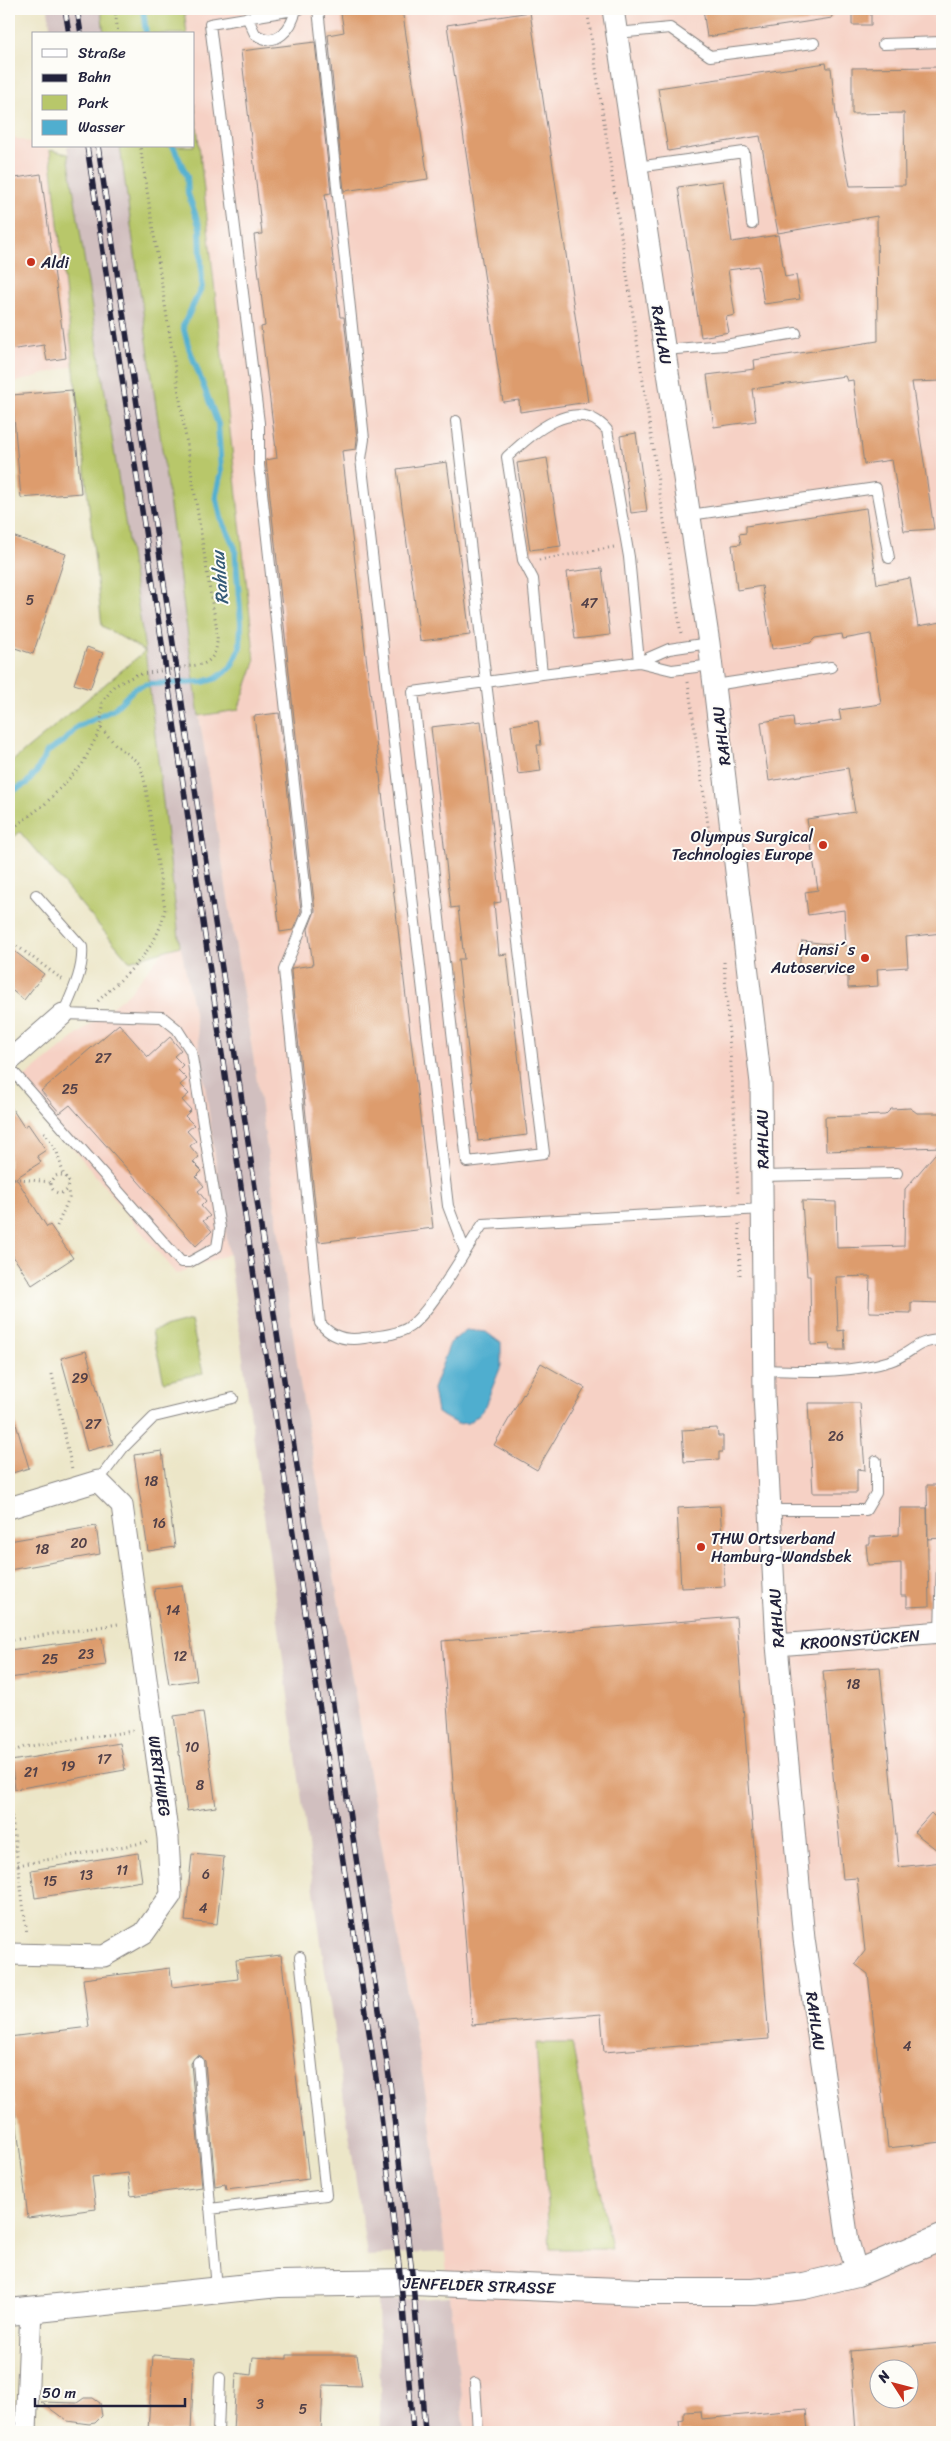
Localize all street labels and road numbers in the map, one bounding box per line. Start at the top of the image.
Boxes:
street label: RAHLAU [643,303,680,367]
street label: RAHLAU [703,705,740,767]
street label: RAHLAU [747,1109,778,1169]
street label: RAHLAU [760,1587,793,1649]
street label: KROONSTÜCKEN [799,1621,922,1658]
street label: WERTHWEG [139,1734,180,1819]
street label: RAHLAU [797,1990,834,2053]
street label: JENFELDER STRASSE [401,2268,557,2303]

